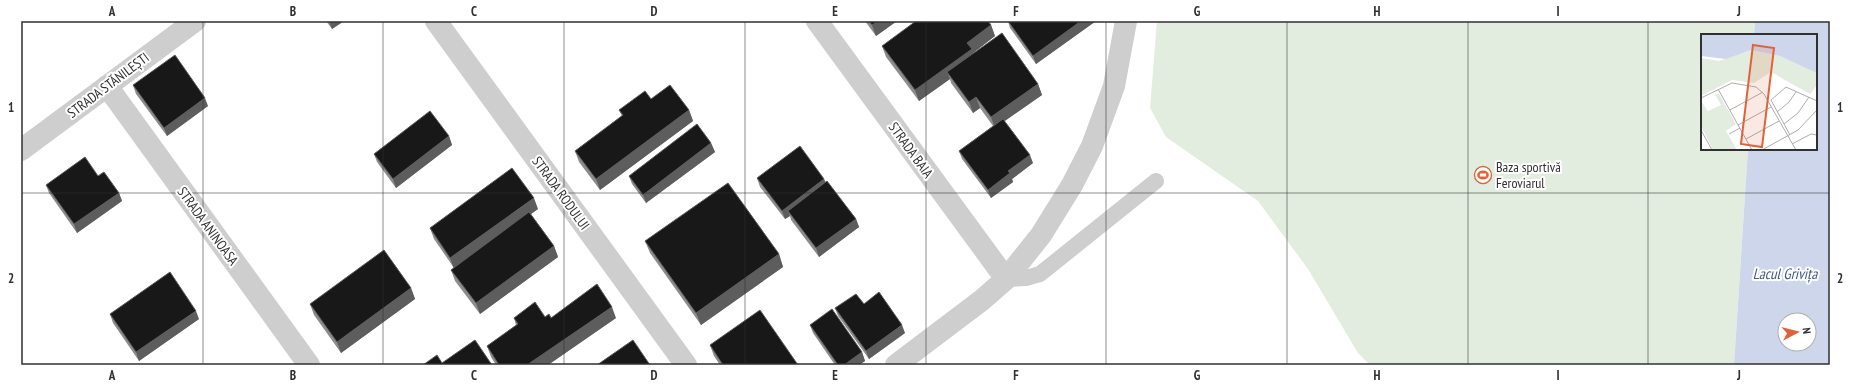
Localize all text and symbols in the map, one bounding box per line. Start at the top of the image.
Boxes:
text: A [108,3,116,20]
text: B [290,3,296,20]
text: C [471,3,477,20]
text: D [651,3,658,20]
text: E [832,3,838,20]
text: F [1013,3,1019,20]
text: G [1194,3,1201,20]
text: H [1374,3,1381,20]
text: I [1556,3,1560,20]
text: J [1736,3,1741,20]
inset map [1701,34,1817,150]
street label: STRADA STĂNILEȘTI [64,48,152,122]
text: 1 [8,99,14,116]
text: 1 [1837,99,1843,116]
street label: STRADA BAIA [885,119,937,182]
street label: STRADA RODULUI [528,153,594,233]
place label: Baza sportivă Feroviarul [1496,158,1561,192]
sports icon: Baza sportivă Feroviarul [1473,165,1493,185]
street label: STRADA ANINOASA [173,183,243,269]
water label: Lacul Grivița [1753,264,1818,283]
text: 2 [8,270,14,287]
text: 2 [1837,270,1843,287]
north arrow [1777,312,1817,352]
text: N [1800,327,1814,335]
text: A [108,367,116,384]
text: B [290,367,296,384]
text: C [471,367,477,384]
text: D [651,367,658,384]
text: E [832,367,838,384]
text: F [1013,367,1019,384]
text: G [1194,367,1201,384]
text: H [1374,367,1381,384]
text: I [1556,367,1560,384]
text: J [1736,367,1741,384]

